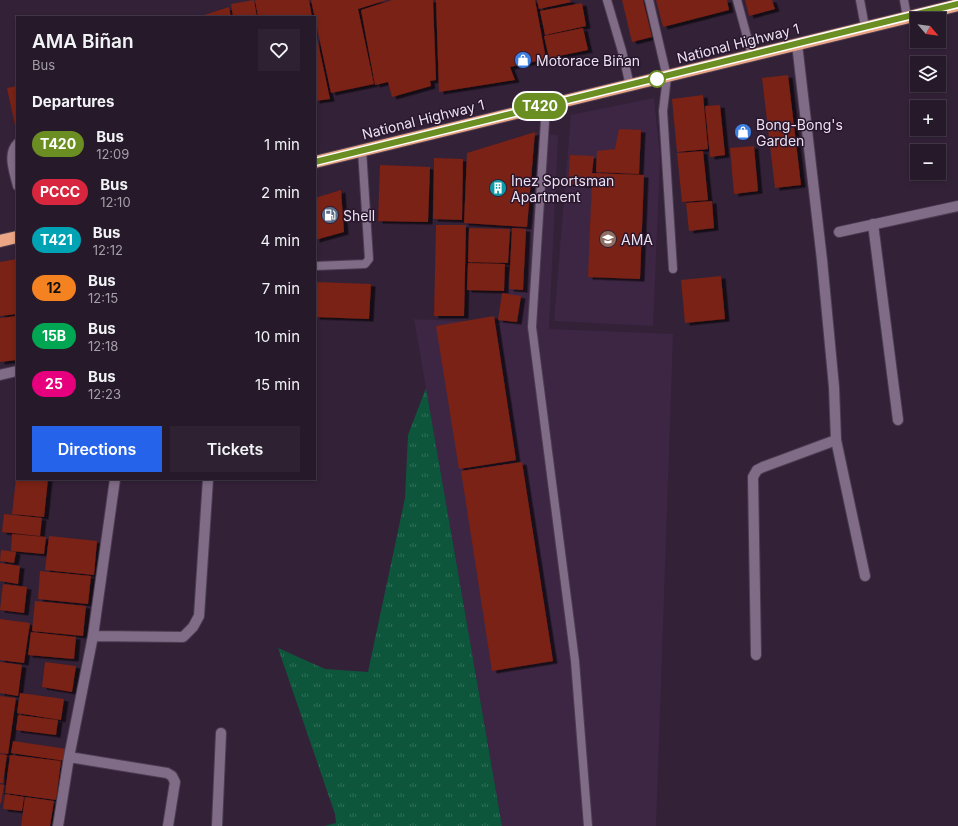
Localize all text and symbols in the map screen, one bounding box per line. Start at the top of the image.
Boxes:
north arrow [910,12,946,48]
map controls [910,12,946,180]
street label: National Highway 1 [675,20,801,66]
button: heart [258,29,300,71]
text: AMA Biñan [32,30,134,53]
shop icon: Motorace Biñan [513,50,533,70]
place label: Motorace Biñan [536,52,640,69]
button: layers [910,56,946,92]
text: Bus [32,57,55,73]
unlabelled marker [648,70,666,88]
text: Departures [32,92,114,111]
line badge: T420 [512,93,568,119]
street label: National Highway 1 [360,96,486,142]
text: T420 [522,97,558,114]
button: + [910,100,946,136]
place label: Bong-Bong's Garden [756,116,843,149]
shop icon: Bong-Bong's Garden [733,122,753,142]
text: Bus [96,127,124,146]
text: T420 [40,135,76,152]
text: 1 min [264,135,300,154]
button: − [910,144,946,180]
text: 12:09 [96,146,129,162]
place label: Inez Sportsman Apartment [511,172,614,205]
text: Bus [100,175,128,194]
building icon: Inez Sportsman Apartment [488,178,508,198]
text: PCCC [40,183,80,200]
text: 2 min [261,183,300,202]
text: 12:10 [100,194,131,210]
fuel station icon: Shell [320,205,340,225]
place label: Shell [343,207,375,224]
text: Bus [93,223,120,242]
school or university icon: AMA [598,229,618,249]
text: T421 [40,231,73,248]
text: 4 min [260,231,300,250]
place label: AMA [621,231,653,248]
text: 12:12 [93,242,123,258]
text: Bus [88,271,116,290]
text: 12 [47,279,61,296]
text: 7 min [262,279,300,298]
text: 12:15 [88,290,118,306]
text: Bus [88,319,116,338]
text: 15B [42,327,66,344]
text: 10 min [255,327,300,346]
text: 12:18 [88,338,118,354]
text: Bus [88,367,116,386]
text: 25 [45,375,63,392]
text: 15 min [255,375,300,394]
text: 12:23 [88,386,121,402]
button: Directions [32,426,162,472]
button: Tickets [170,426,300,472]

